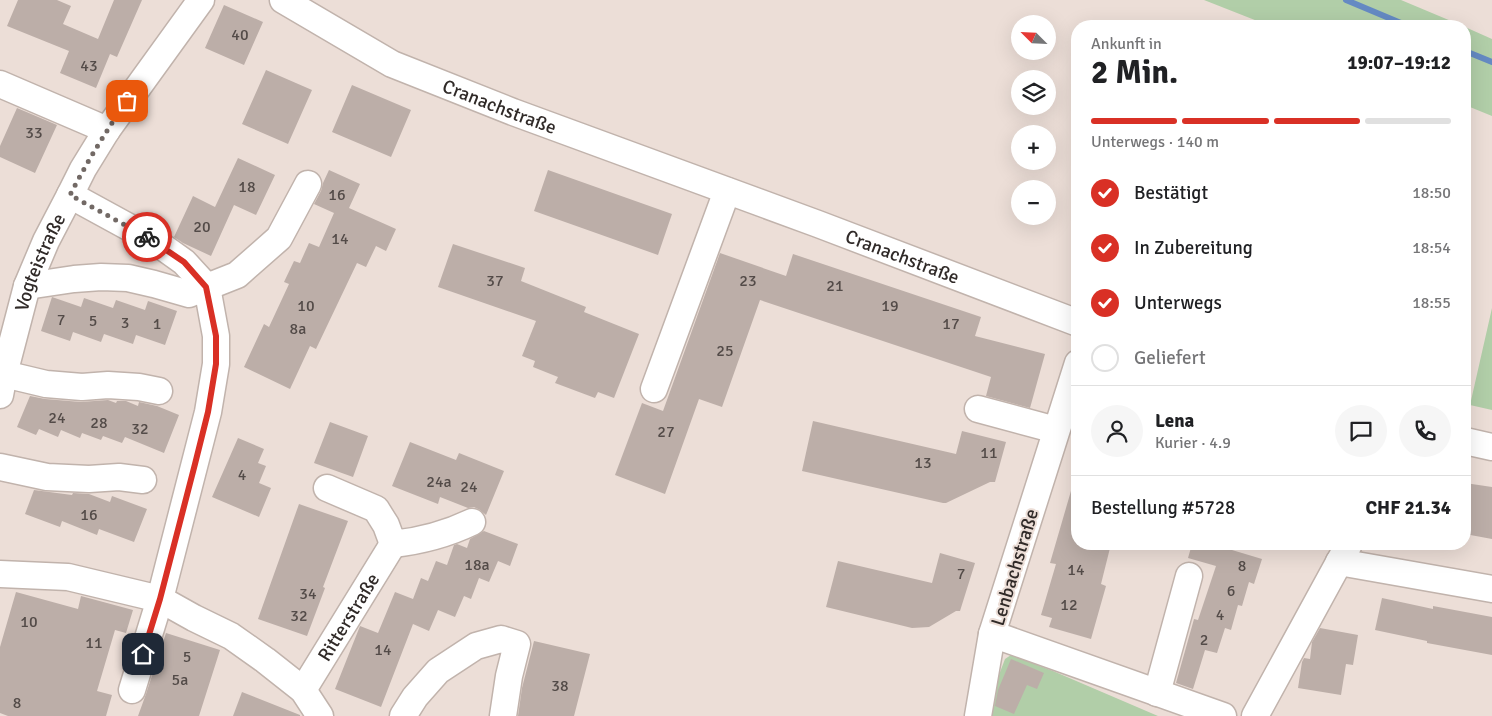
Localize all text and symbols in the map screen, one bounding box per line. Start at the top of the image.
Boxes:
north arrow [1011,15,1056,60]
map controls [1011,15,1056,225]
house number: 40 [231,25,249,45]
text: Ankunft in [1091,34,1162,54]
text: 19:07–19:12 [1347,51,1451,75]
text: 2 Min. [1091,53,1178,92]
house number: 43 [80,56,98,76]
button: layers [1011,70,1056,115]
street label: Cranachstraße [439,74,560,140]
pin [106,80,148,122]
icon: bag [113,87,141,115]
house number: 33 [25,123,43,143]
button: + [1011,125,1056,170]
text: Unterwegs · 140 m [1091,132,1219,152]
house number: 18 [238,177,256,197]
icon: check [1091,179,1119,207]
button: − [1011,180,1056,225]
text: Bestätigt [1134,181,1208,205]
text: 18:50 [1412,183,1451,203]
house number: 16 [328,185,346,205]
street label: Vogteistraße [10,209,71,314]
courier [122,212,172,262]
house number: 20 [193,217,211,237]
icon: bike [133,223,161,251]
street label: Cranachstraße [842,225,963,290]
house number: 14 [331,229,349,249]
icon: check [1091,234,1119,262]
text: In Zubereitung [1134,236,1253,260]
text: 18:54 [1412,238,1451,258]
house number: 37 [486,271,504,291]
house number: 23 [739,271,757,291]
house number: 21 [826,276,844,296]
icon: check [1091,289,1119,317]
text: Unterwegs [1134,291,1222,315]
text: 18:55 [1412,293,1451,313]
house number: 10 [297,296,315,316]
house number: 19 [881,296,899,316]
house number: 7 [57,310,65,330]
house number: 5 [89,311,97,331]
house number: 3 [121,313,129,333]
house number: 1 [153,314,161,334]
house number: 17 [942,314,960,334]
house number: 8a [290,319,306,339]
house number: 25 [716,341,734,361]
text: Geliefert [1134,346,1206,370]
button: person [1091,405,1143,457]
button: chat [1335,405,1387,457]
button: phone [1399,405,1451,457]
house number: 24 [48,408,66,428]
text: Lena [1155,409,1194,433]
house number: 28 [90,413,108,433]
house number: 32 [131,419,149,439]
house number: 27 [657,422,675,442]
text: Kurier · 4.9 [1155,433,1231,453]
house number: 11 [980,443,998,463]
house number: 13 [914,453,932,473]
house number: 4 [238,465,247,485]
house number: 24a [426,472,452,492]
house number: 24 [460,477,478,497]
text: Bestellung #5728 [1091,496,1235,520]
text: CHF 21.34 [1366,496,1451,520]
house number: 16 [80,505,98,525]
street label: Lenbachstraße [986,506,1044,629]
house number: 18a [464,555,490,575]
house number: 8 [1238,556,1246,576]
house number: 14 [1067,560,1085,580]
house number: 7 [957,564,965,584]
street label: Ritterstraße [313,569,385,666]
house number: 6 [1227,581,1235,601]
house number: 34 [299,584,317,604]
house number: 12 [1060,595,1078,615]
house number: 4 [1216,605,1225,625]
house number: 32 [290,606,308,626]
house number: 10 [20,612,38,632]
house number: 2 [1200,630,1208,650]
house number: 11 [85,633,103,653]
pin [122,633,164,675]
icon: home [129,640,157,668]
house number: 14 [374,640,392,660]
house number: 5 [183,647,191,667]
house number: 5a [172,670,188,690]
house number: 38 [551,676,569,696]
house number: 8 [13,693,21,713]

